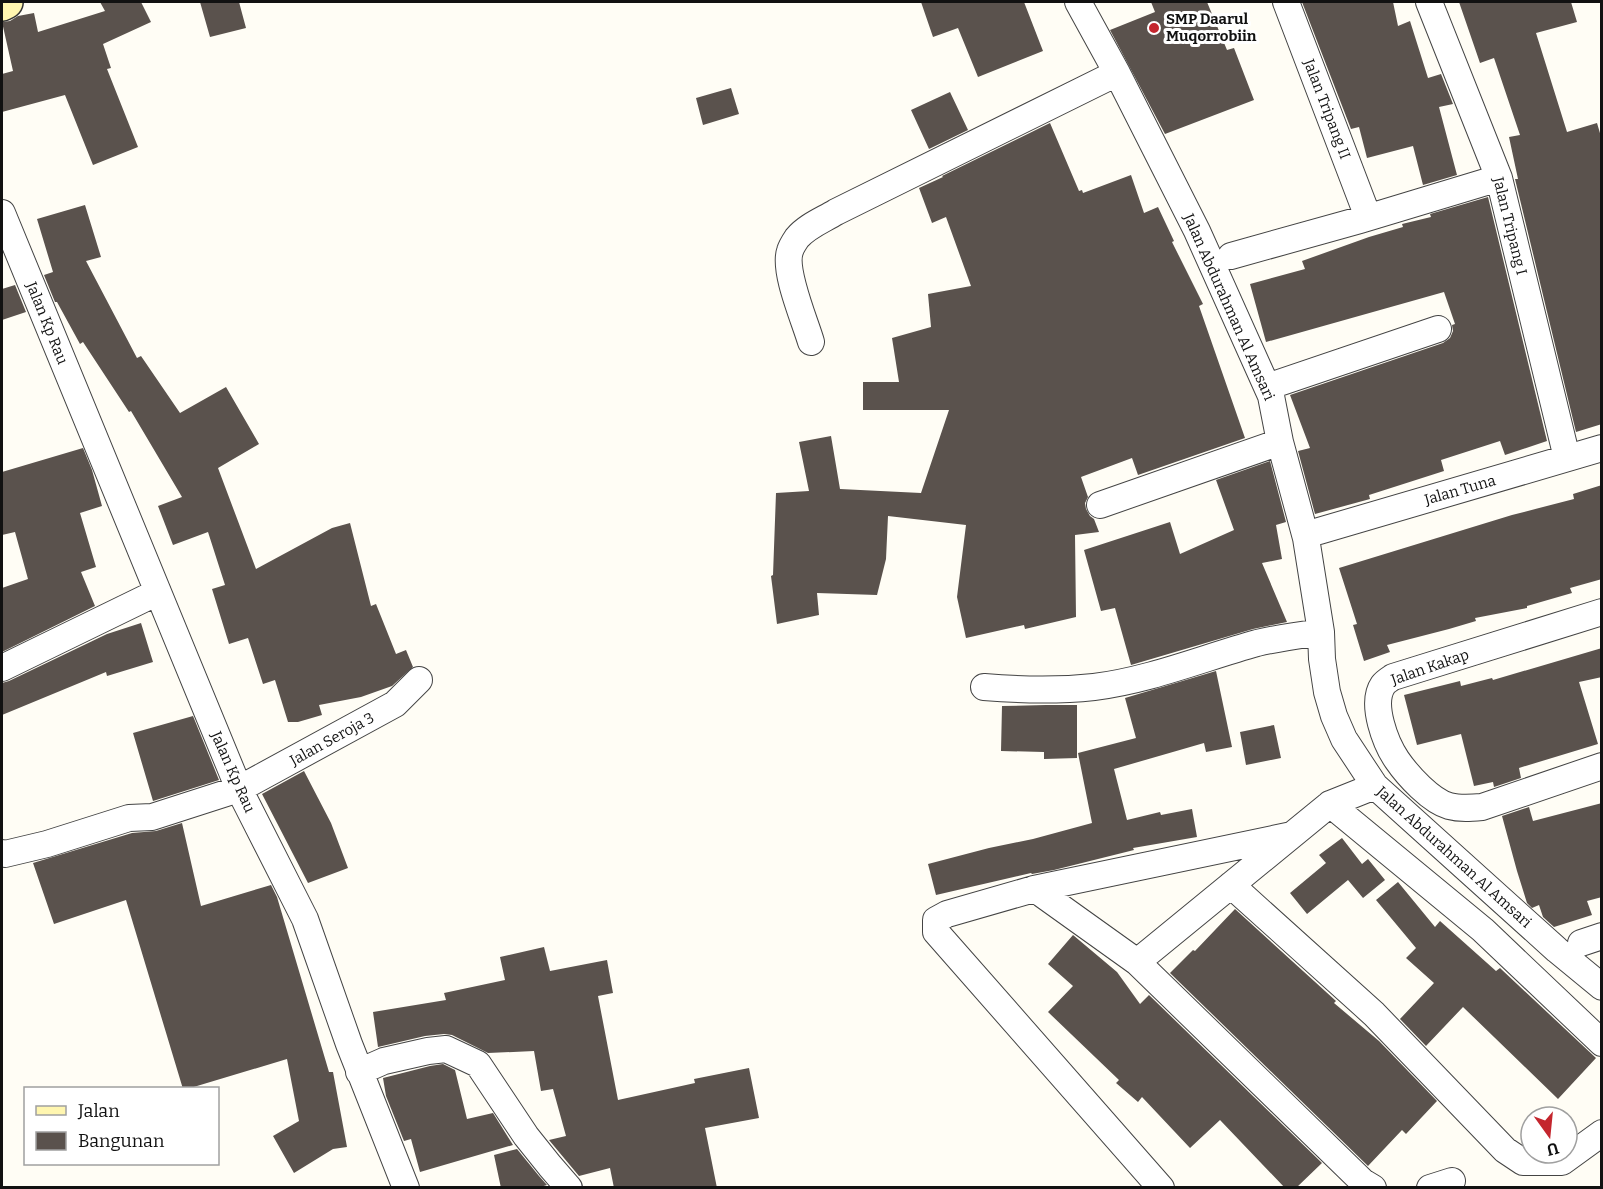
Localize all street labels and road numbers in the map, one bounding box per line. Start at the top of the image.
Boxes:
street label: Jalan Tripang II [1299,56,1354,162]
street label: Jalan Tripang I [1489,174,1531,277]
street label: Jalan Abdurahman Al Amsari [1179,210,1279,404]
street label: Jalan Kp Rau [22,278,72,367]
street label: Jalan Tuna [1421,471,1498,509]
street label: Jalan Kakap [1388,645,1471,689]
street label: Jalan Seroja 3 [286,708,377,770]
street label: Jalan Kp Rau [207,728,259,815]
street label: Jalan Abdurahman Al Amsari [1372,782,1536,932]

